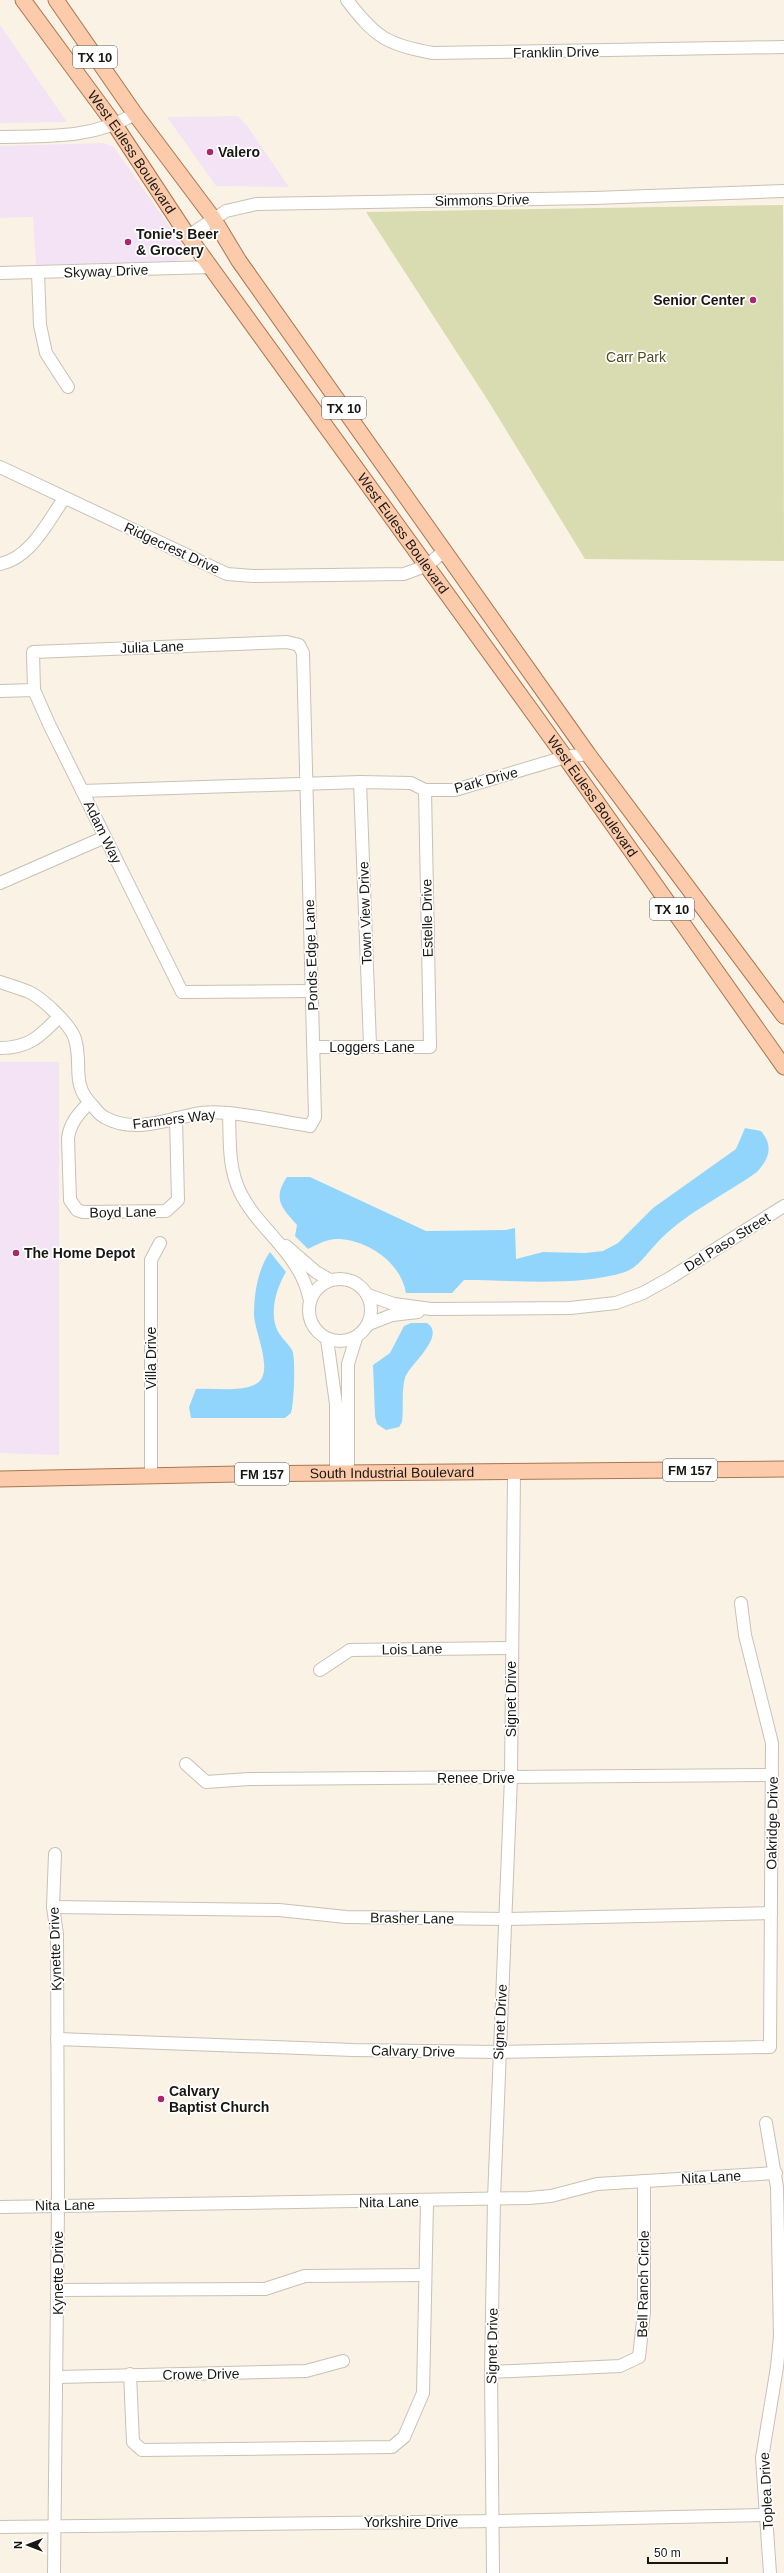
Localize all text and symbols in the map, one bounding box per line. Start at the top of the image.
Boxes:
street label: Franklin Drive [513,43,600,61]
road number: TX 10 [73,46,117,68]
street label: West Euless Boulevard [85,88,179,216]
place label: Valero [218,144,260,160]
marker: Valero [205,147,215,157]
street label: Simmons Drive [434,191,530,209]
place label: Tonie's Beer & Grocery [136,226,219,258]
marker: Tonie's Beer & Grocery [123,237,133,247]
street label: Skyway Drive [63,262,149,280]
place label: Senior Center [653,292,746,308]
marker: Senior Center [748,295,758,305]
park label: Carr Park [606,349,667,365]
road number: TX 10 [322,397,366,419]
street label: West Euless Boulevard [354,470,452,597]
street label: Ridgecrest Drive [122,519,222,577]
street label: Julia Lane [120,638,184,656]
street label: West Euless Boulevard [544,732,641,860]
street label: Park Drive [452,764,520,796]
street label: Adam Way [81,798,125,866]
street label: Town View Drive [355,861,375,965]
street label: Estelle Drive [418,878,436,957]
road number: TX 10 [650,898,694,920]
street label: Ponds Edge Lane [301,899,321,1011]
street label: Loggers Lane [329,1039,415,1055]
street label: Farmers Way [132,1106,216,1132]
street label: Boyd Lane [89,1203,157,1221]
street label: Del Paso Street [681,1209,773,1275]
place label: The Home Depot [24,1245,136,1261]
marker: The Home Depot [11,1248,21,1258]
street label: Villa Drive [143,1326,159,1389]
road number: FM 157 [663,1459,717,1481]
road number: FM 157 [235,1463,289,1485]
street label: South Industrial Boulevard [310,1464,474,1481]
street label: Lois Lane [382,1640,443,1658]
street label: Signet Drive [503,1661,519,1737]
street label: Renee Drive [437,1770,515,1786]
street label: Oakridge Drive [763,1776,781,1870]
street label: Kynette Drive [46,1907,64,1991]
street label: Brasher Lane [370,1909,454,1927]
street label: Signet Drive [490,1983,510,2060]
street label: Calvary Drive [371,2042,455,2060]
place label: Calvary Baptist Church [169,2083,269,2115]
marker: Calvary Baptist Church [156,2094,166,2104]
street label: Nita Lane [681,2167,742,2187]
street label: Nita Lane [359,2193,419,2211]
street label: Nita Lane [35,2196,95,2214]
street label: Bell Ranch Circle [634,2230,652,2338]
street label: Kynette Drive [50,2231,66,2315]
street label: Signet Drive [483,2308,501,2384]
street label: Crowe Drive [162,2365,240,2383]
street label: Toplea Drive [756,2452,776,2530]
street label: Yorkshire Drive [364,2514,458,2530]
north arrow [8,2525,48,2565]
scale bar [648,2539,727,2565]
text: N [12,2541,24,2549]
text: 50 m [654,2546,681,2560]

